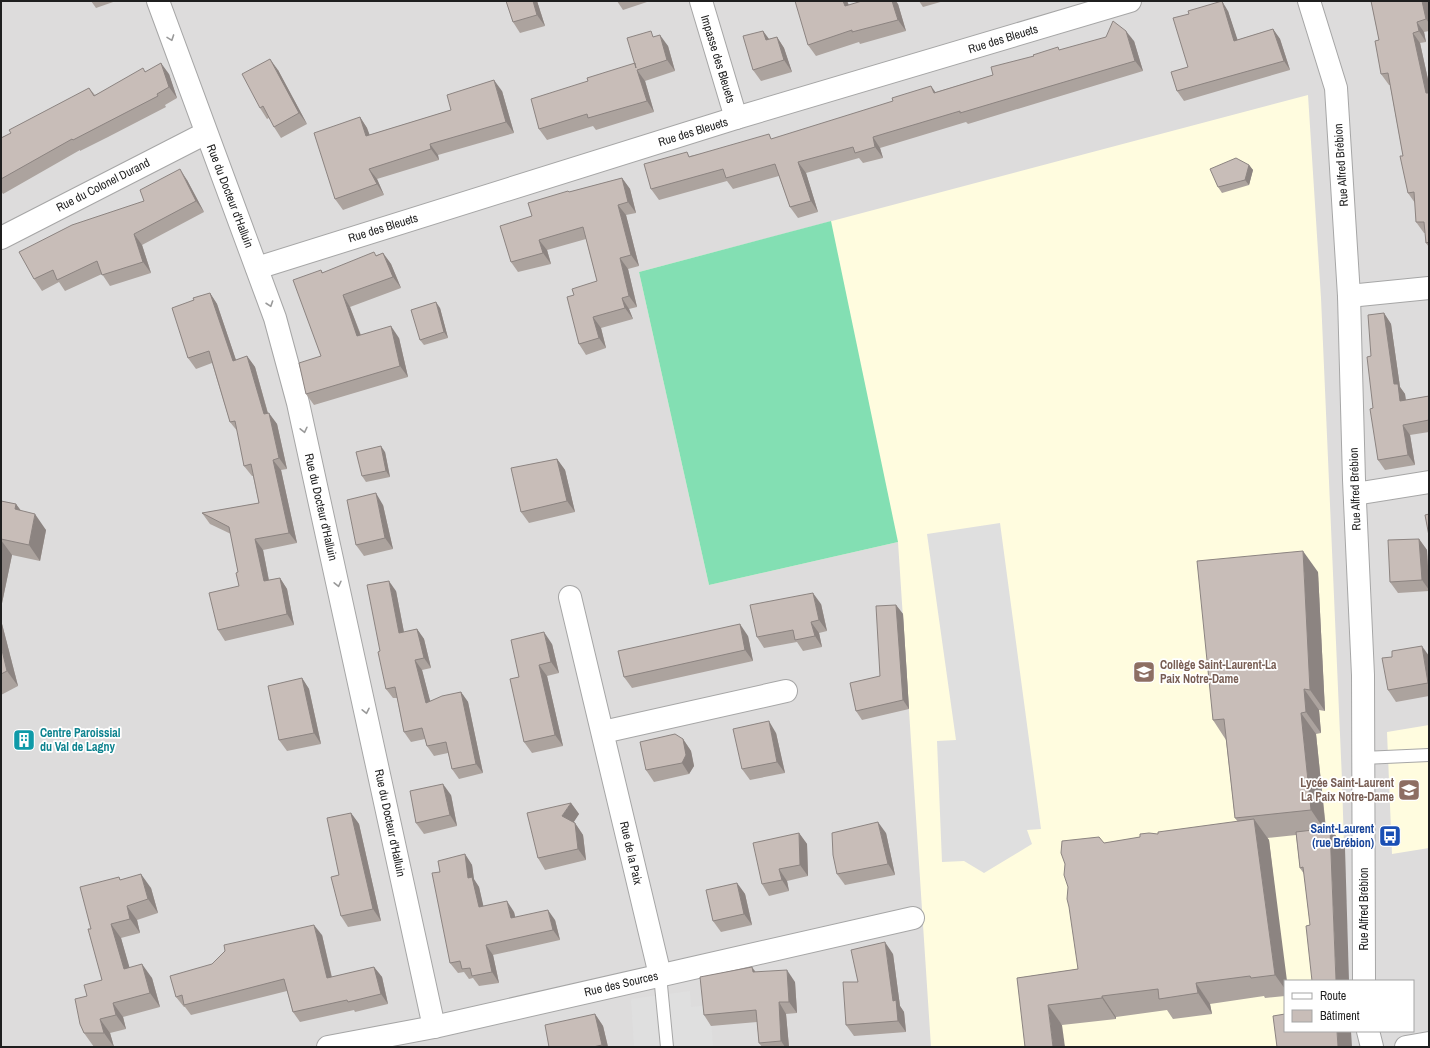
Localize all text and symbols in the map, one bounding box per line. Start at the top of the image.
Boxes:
street label: Impasse des Bleuets [697,13,739,105]
street label: Rue des Bleuets [966,21,1040,57]
one-way arrow [167,34,175,41]
street label: Rue des Bleuets [656,114,730,150]
street label: Rue Alfred Brébion [1330,123,1352,207]
street label: Rue du Docteur d'Halluin [203,142,257,250]
street label: Rue du Colonel Durand [54,155,152,215]
street label: Rue des Bleuets [346,210,420,246]
one-way arrow [265,301,273,308]
one-way arrow [299,427,307,433]
street label: Rue Alfred Brébion [1346,447,1364,531]
street label: Rue du Docteur d'Halluin [301,452,341,562]
one-way arrow [333,581,341,587]
place label: Collège Saint-Laurent-La Paix Notre-Dame [1160,657,1277,687]
school or university icon: Collège Saint-Laurent-La Paix Notre-Dame [1131,659,1157,685]
one-way arrow [361,708,369,714]
place label: Centre Paroissial du Val de Lagny [40,725,121,755]
building icon: Centre Paroissial du Val de Lagny [11,727,37,753]
street label: Rue du Docteur d'Halluin [371,768,409,878]
place label: Lycée Saint-Laurent La Paix Notre-Dame [1300,775,1395,805]
school or university icon: Lycée Saint-Laurent La Paix Notre-Dame [1396,777,1422,803]
street label: Rue de la Paix [616,820,646,886]
place label: Saint-Laurent (rue Brébion) [1311,821,1375,851]
bus stop icon: Saint-Laurent (rue Brébion) [1377,823,1403,849]
street label: Rue Alfred Brébion [1356,867,1372,951]
street label: Rue des Sources [582,968,660,1000]
legend [1284,980,1414,1032]
text: Route [1320,988,1346,1004]
text: Bâtiment [1320,1008,1360,1024]

